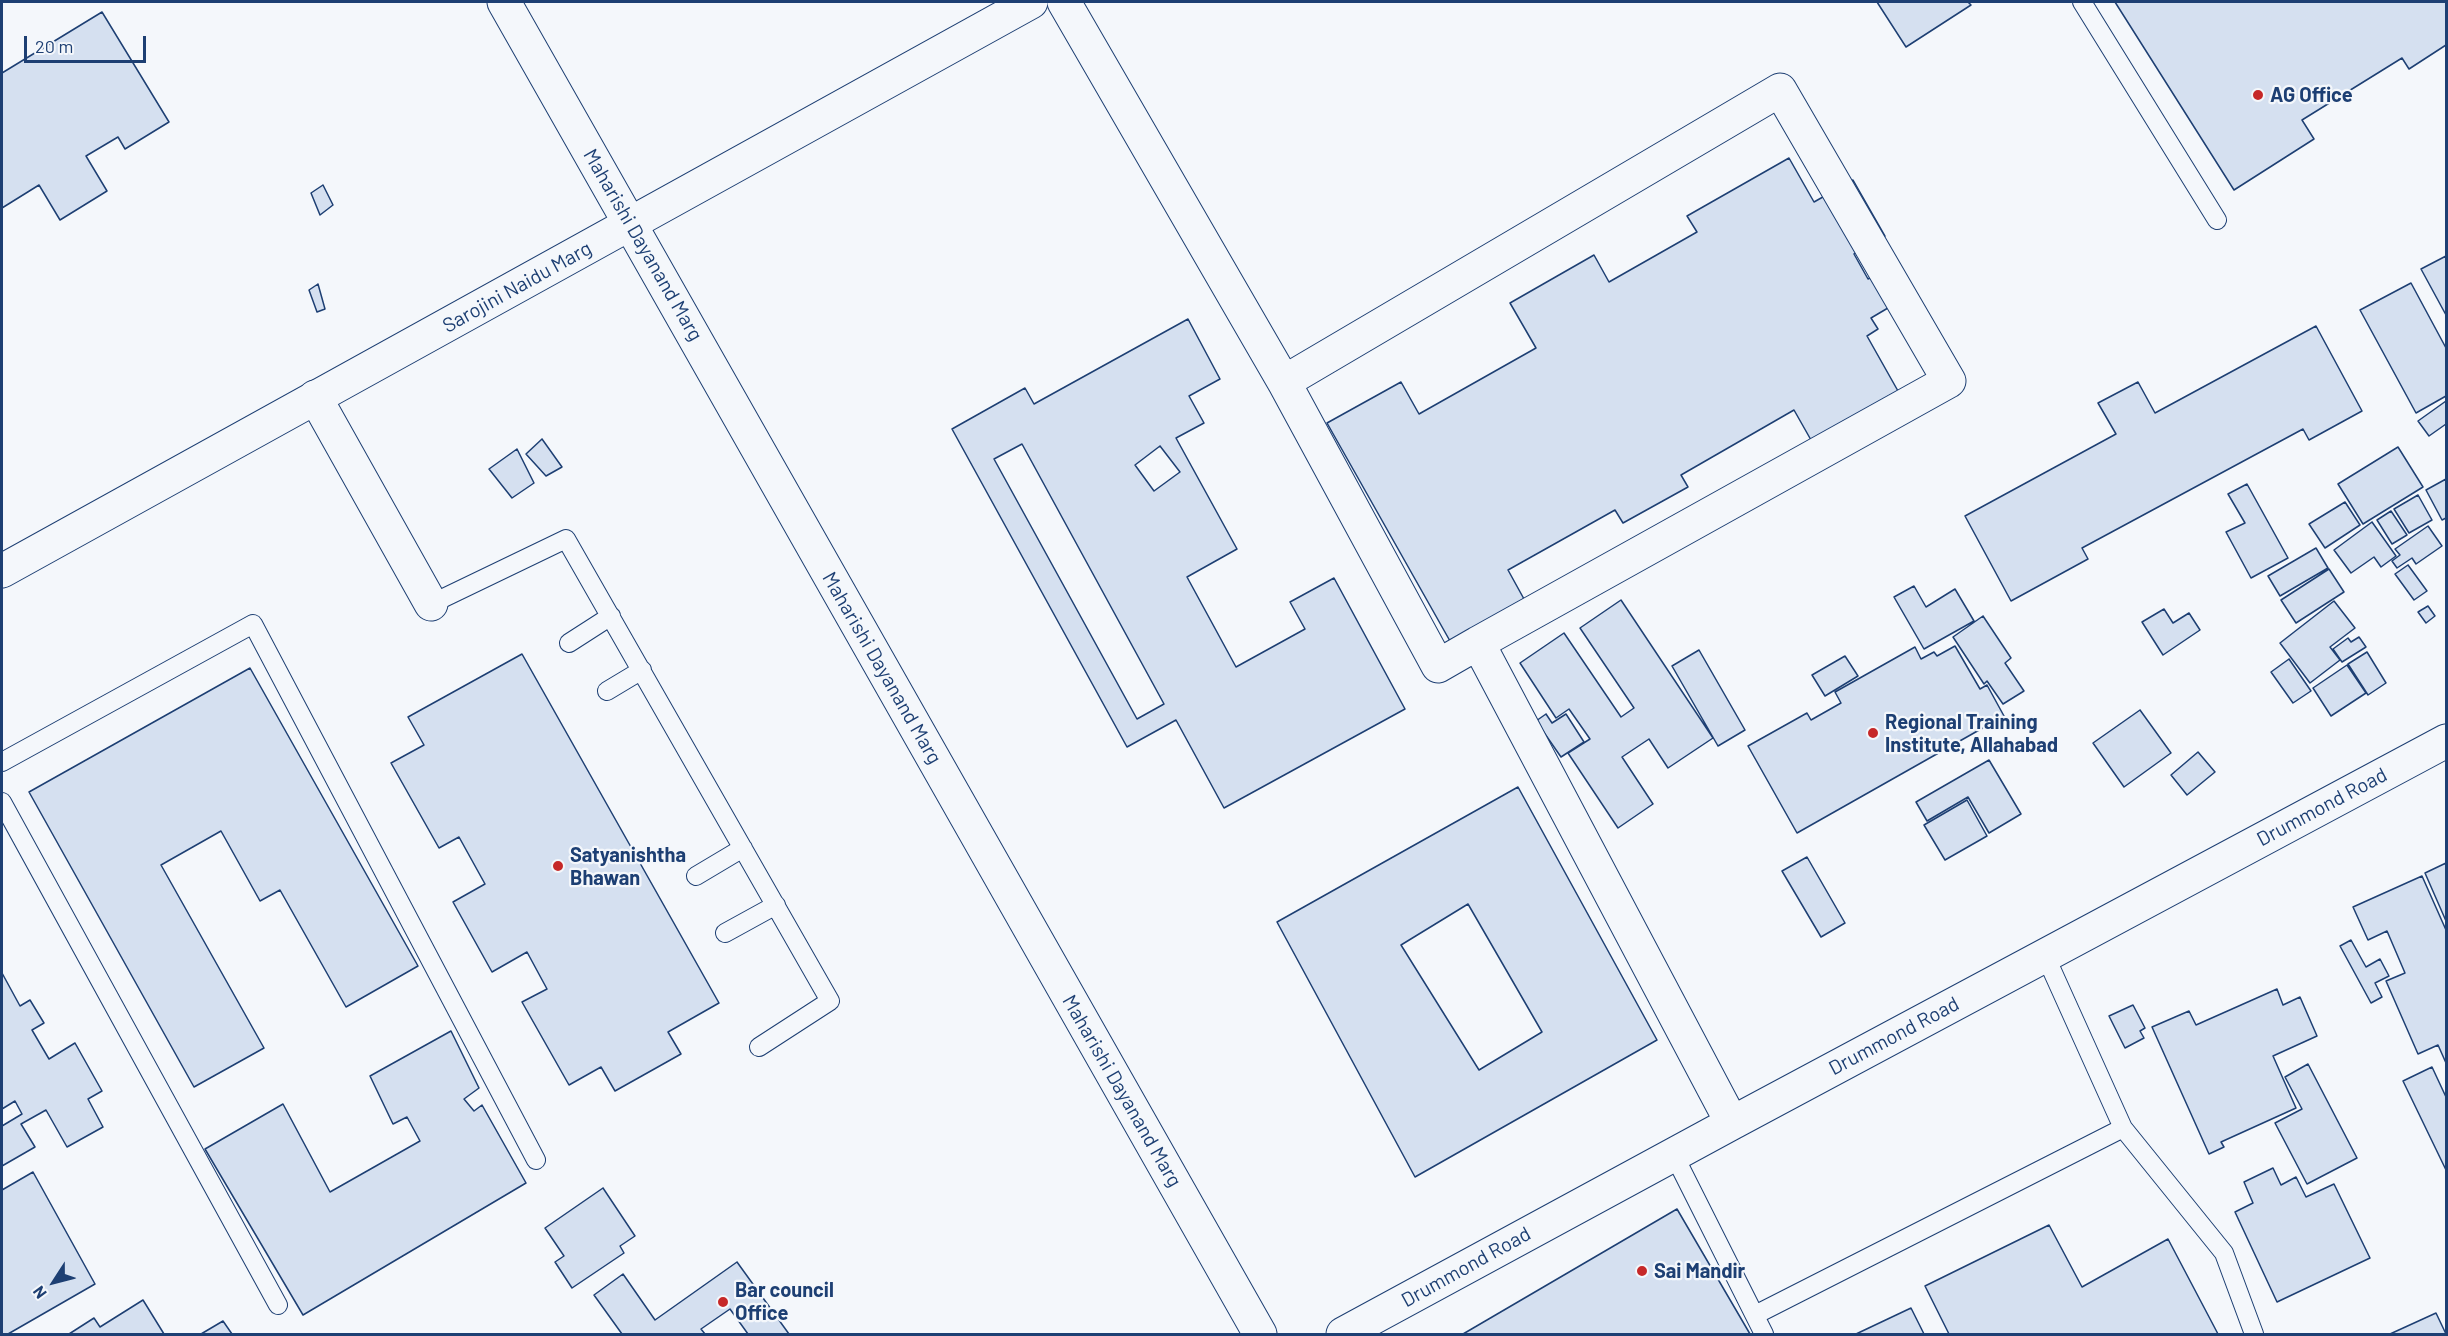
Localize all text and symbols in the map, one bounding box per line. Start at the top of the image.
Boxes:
scale bar [27,24,148,62]
text: 20 m [35,35,73,57]
place label: AG Office [2270,83,2353,107]
marker: AG Office [2251,88,2265,102]
street label: Maharishi Dayanand Marg [578,145,708,345]
street label: Sarojini Naidu Marg [438,236,596,338]
street label: Maharishi Dayanand Marg [817,568,947,768]
place label: Regional Training Institute, Allahabad [1885,710,2058,757]
marker: Regional Training Institute, Allahabad [1866,726,1880,740]
street label: Drummond Road [2253,763,2391,851]
place label: Satyanishtha Bhawan [570,843,686,890]
marker: Satyanishtha Bhawan [551,859,565,873]
street label: Maharishi Dayanand Marg [1057,991,1187,1191]
street label: Drummond Road [1825,992,1963,1080]
street label: Drummond Road [1397,1222,1535,1312]
north arrow [24,1252,84,1312]
place label: Sai Mandir [1654,1259,1745,1283]
marker: Sai Mandir [1635,1264,1649,1278]
place label: Bar council Office [735,1278,834,1325]
text: N [28,1283,50,1303]
marker: Bar council Office [716,1295,730,1309]

